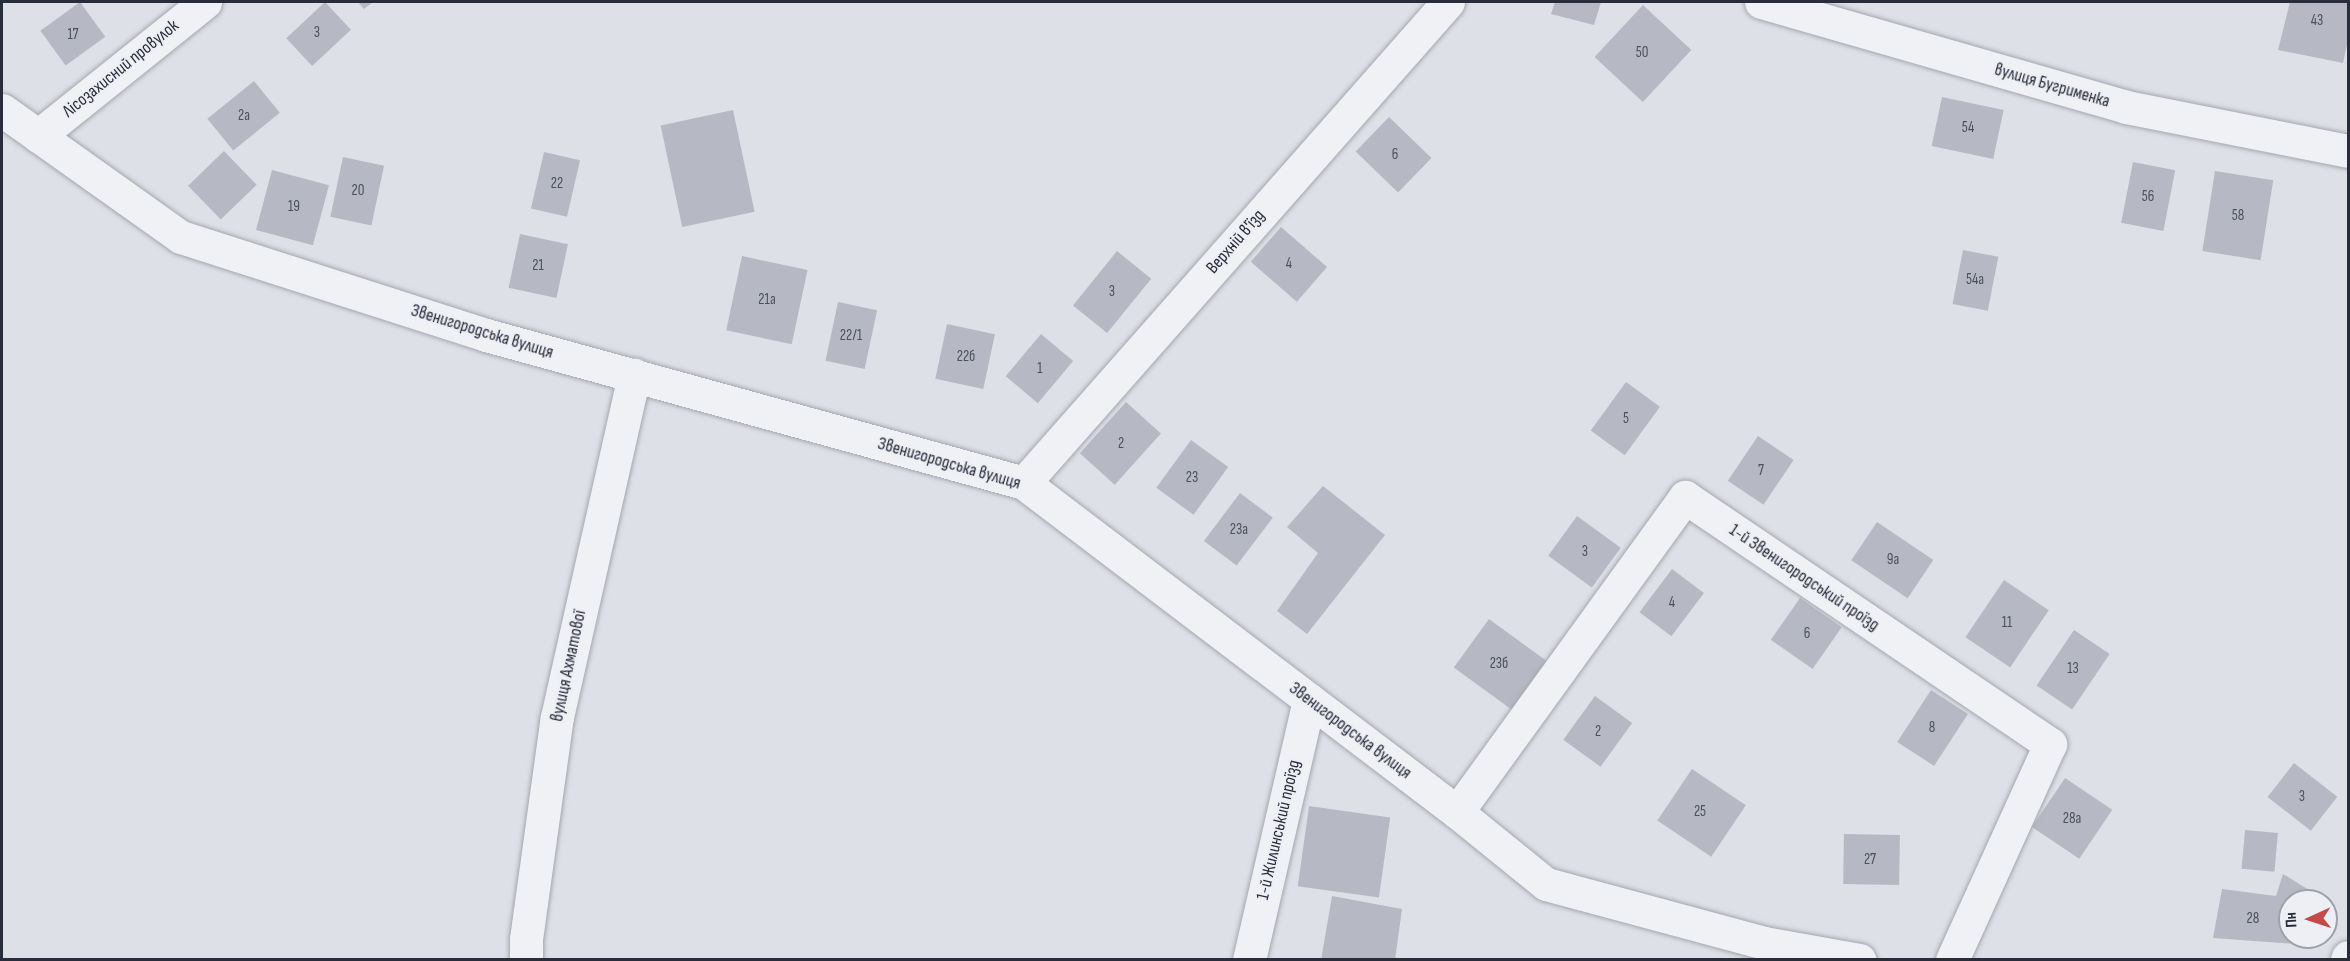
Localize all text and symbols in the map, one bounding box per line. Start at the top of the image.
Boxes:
house number: 43 [2311,12,2323,30]
street label: Лісозахисний провулок [59,16,183,122]
house number: 3 [314,24,320,42]
house number: 17 [67,26,79,44]
house number: 50 [1636,44,1648,62]
street label: вулиця Бугрименка [1992,59,2112,113]
house number: 2а [238,107,250,125]
house number: 54 [1962,119,1974,137]
house number: 6 [1392,146,1398,164]
house number: 22 [551,175,563,193]
house number: 20 [352,182,364,200]
house number: 56 [2142,188,2154,206]
house number: 19 [288,198,300,216]
street label: Верхній в'їзд [1202,205,1270,279]
house number: 58 [2232,207,2244,225]
house number: 4 [1286,255,1292,273]
house number: 21 [532,257,544,275]
house number: 54а [1966,271,1984,289]
house number: 3 [1109,283,1115,301]
house number: 21а [758,291,776,309]
street label: Звенигородська вулиця [408,300,556,364]
house number: 22/1 [840,327,862,345]
house number: 22б [957,348,975,366]
house number: 1 [1037,360,1043,378]
house number: 5 [1623,410,1629,428]
street label: Звенигородська вулиця [875,433,1023,495]
house number: 2 [1118,435,1124,453]
house number: 7 [1758,462,1764,480]
house number: 23 [1186,469,1198,487]
street label: 1-й Звенигородський проїзд [1725,520,1883,636]
house number: 23а [1230,521,1248,539]
house number: 3 [1582,543,1588,561]
house number: 9а [1887,551,1899,569]
house number: 4 [1669,594,1675,612]
street label: вулиця Ахматової [547,608,591,724]
house number: 11 [2002,614,2012,632]
house number: 6 [1804,625,1810,643]
house number: 23б [1490,655,1508,673]
house number: 13 [2067,660,2079,678]
street label: Звенигородська вулиця [1284,678,1416,784]
house number: 8 [1929,719,1935,737]
house number: 2 [1595,723,1601,741]
street label: 1-й Жилинський проїзд [1252,758,1306,902]
house number: 3 [2299,788,2305,806]
house number: 25 [1694,803,1706,821]
house number: 28а [2063,810,2081,828]
house number: 27 [1864,851,1876,869]
north arrow [2278,889,2338,949]
house number: 28 [2247,910,2259,928]
text: Пн [2282,912,2301,928]

